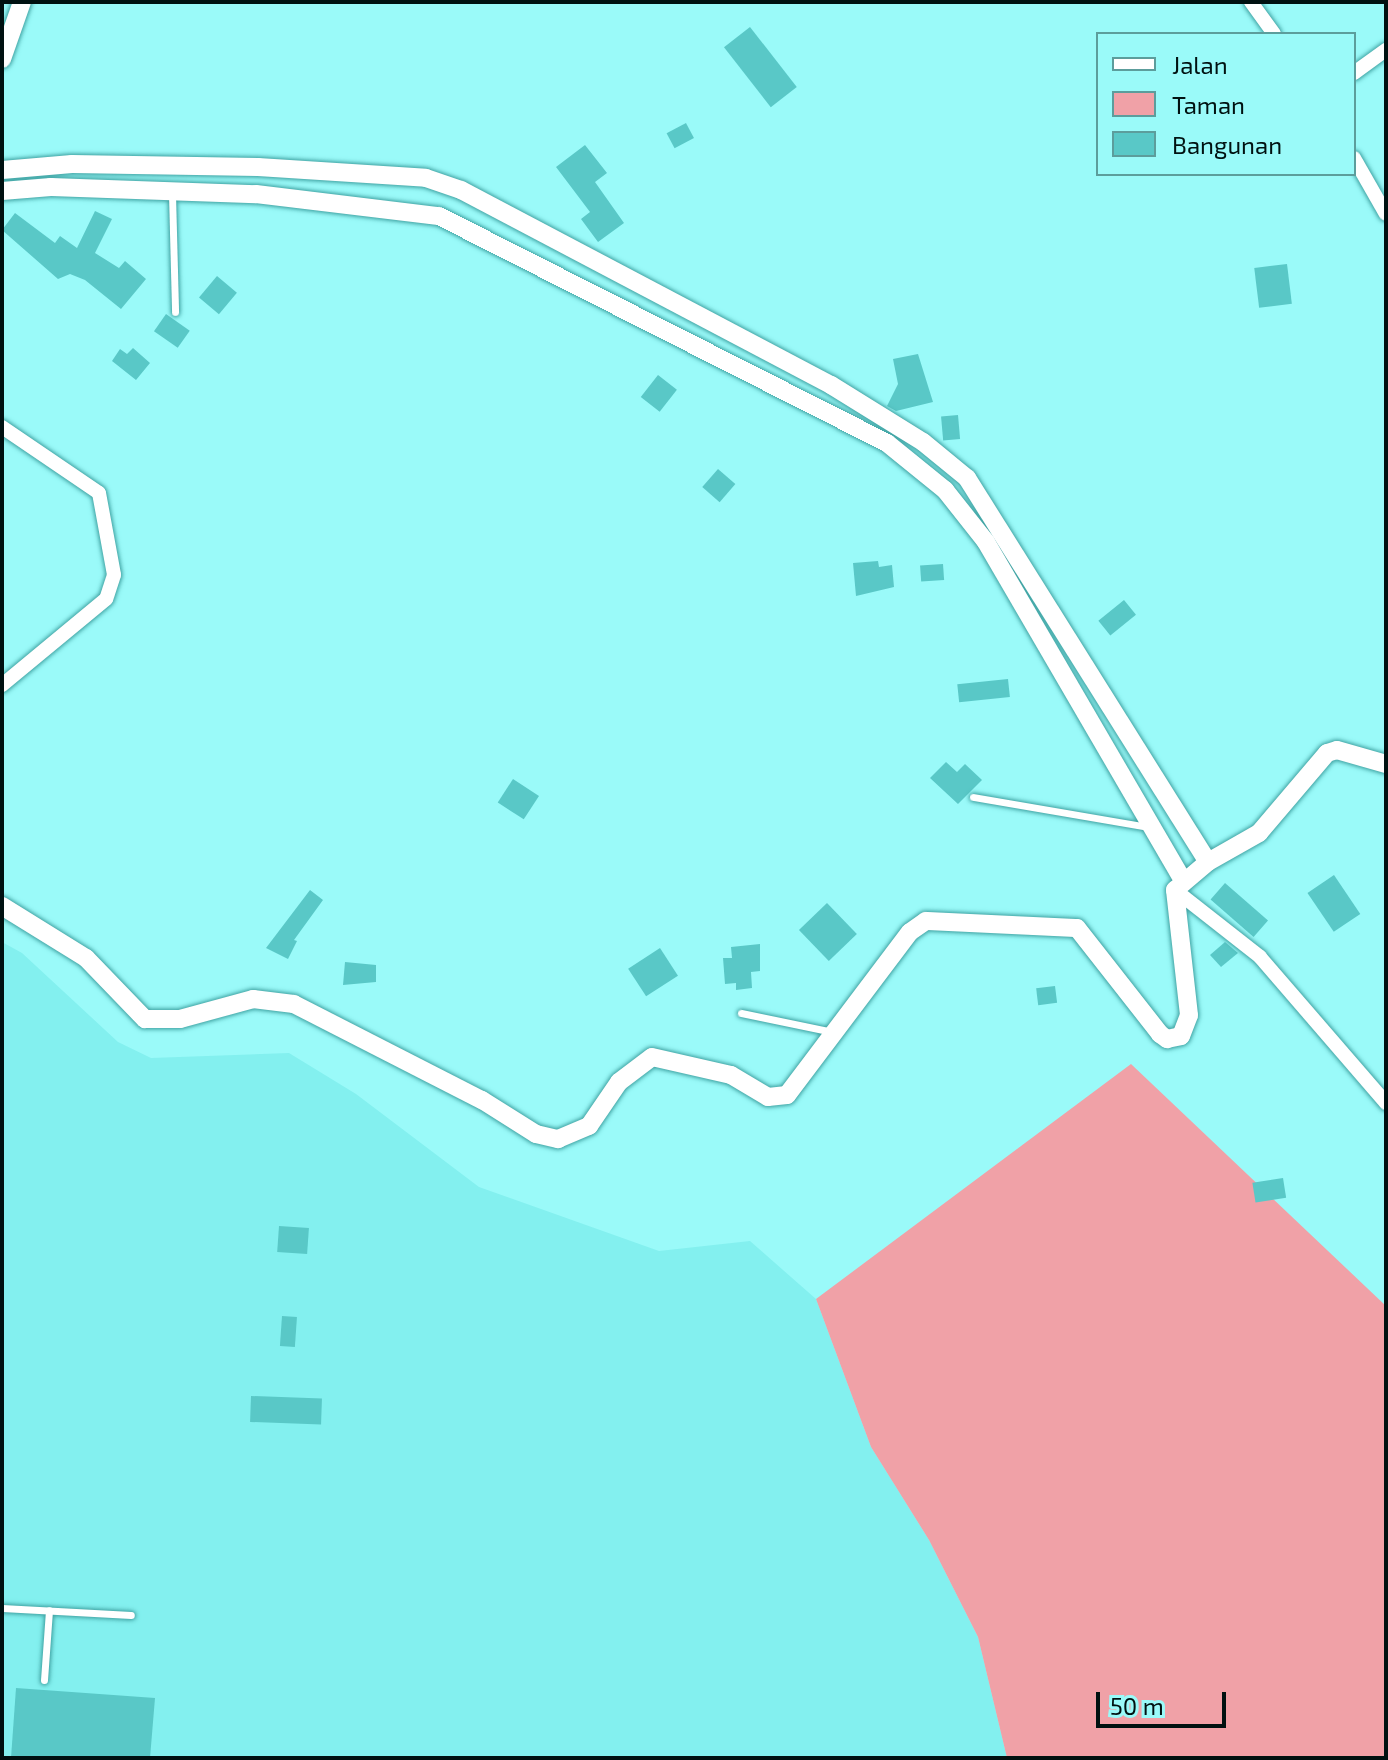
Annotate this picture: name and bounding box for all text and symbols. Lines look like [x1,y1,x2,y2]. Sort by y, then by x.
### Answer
legend [1096,32,1356,176]
text: Jalan [1172,50,1228,79]
text: Taman [1172,90,1245,119]
text: Bangunan [1172,130,1282,159]
scale bar [1100,1676,1230,1726]
text: 50 m [1110,1691,1164,1720]

